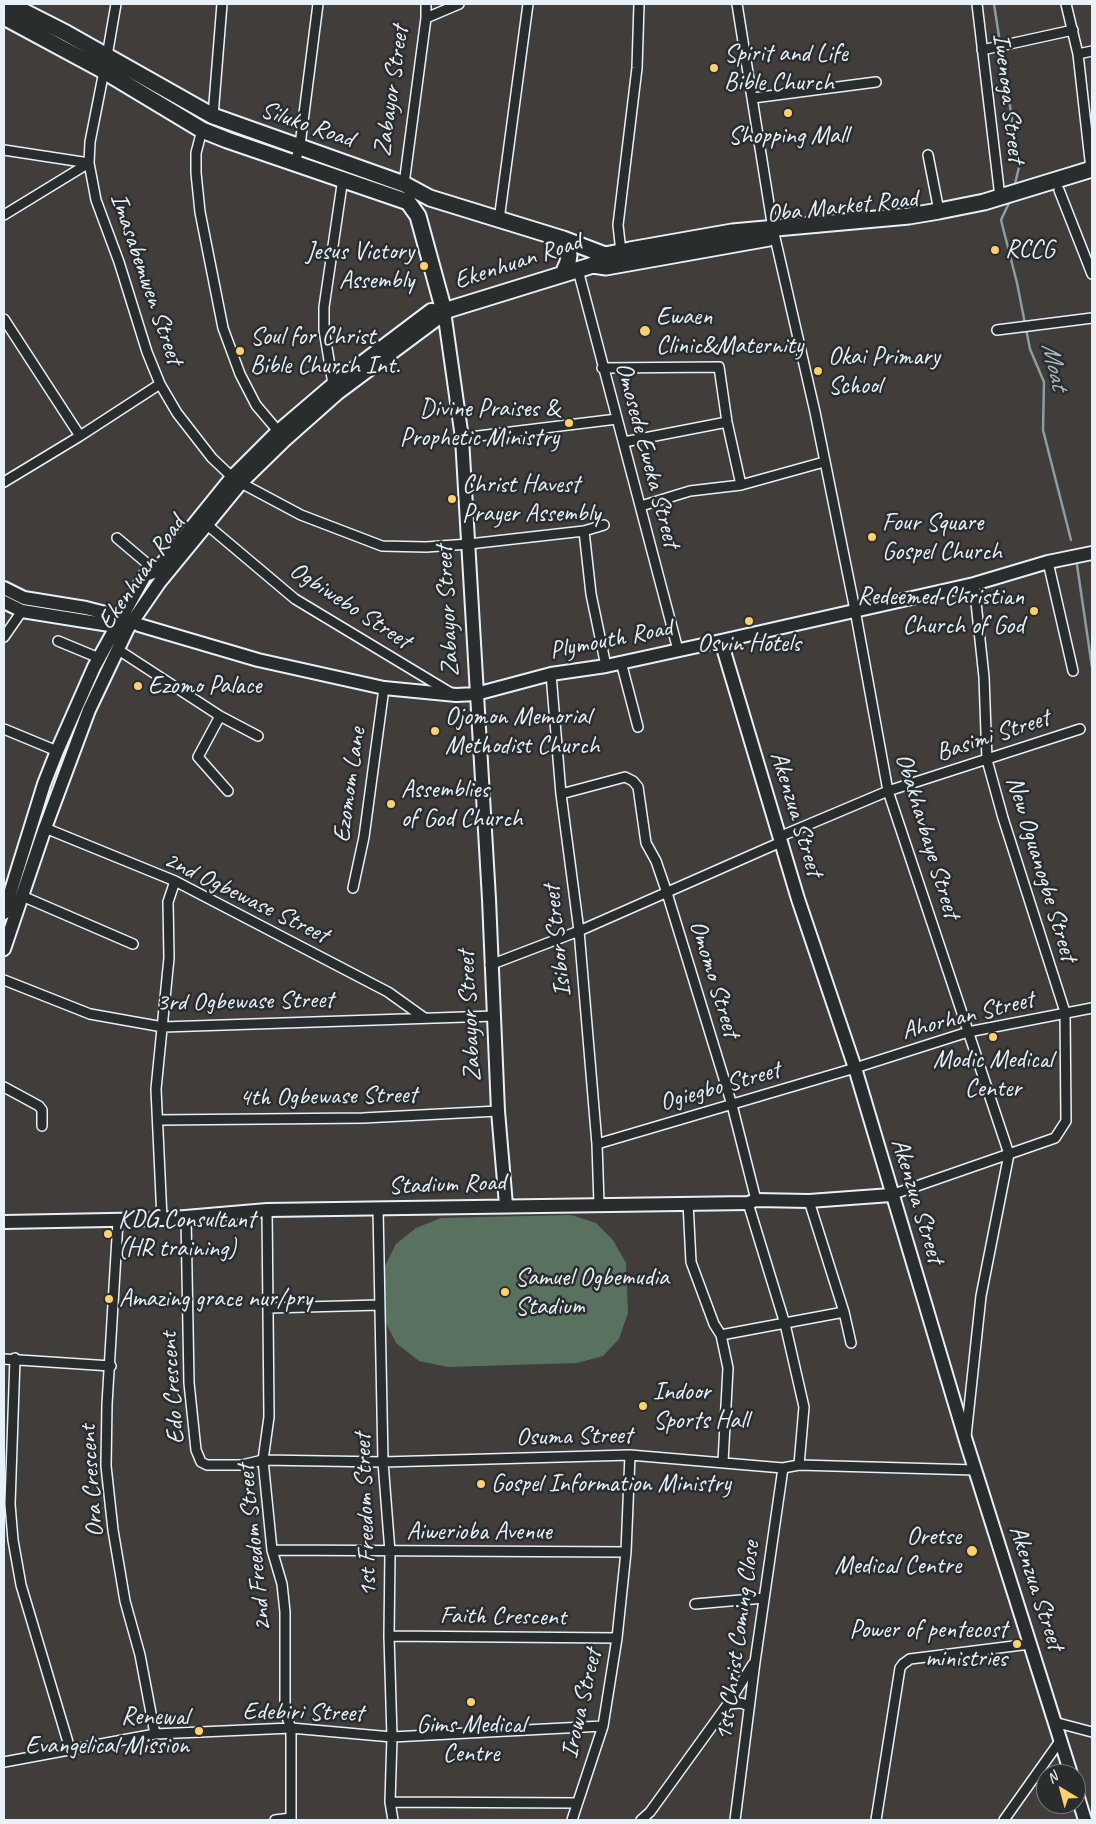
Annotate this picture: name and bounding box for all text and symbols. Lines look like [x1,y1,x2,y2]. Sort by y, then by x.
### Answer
street label: Zabayor Street [368,24,416,158]
street label: Iwenoga Street [985,32,1031,164]
place label: Spirit and Life Bible Church [724,39,848,98]
marker: Spirit and Life Bible Church [708,62,720,74]
street label: Siluko Road [256,95,358,155]
marker: Shopping Mall [782,107,794,119]
place label: Shopping Mall [728,121,848,151]
street label: Oba Market Road [765,184,919,230]
street label: Imasabemwen Street [103,189,189,369]
street label: Ekenhuan Road [451,227,585,297]
place label: RCCG [1005,235,1054,265]
place label: Jesus Victory Assembly [306,237,414,296]
marker: RCCG [989,244,1001,256]
marker: Jesus Victory Assembly [418,260,430,272]
place label: Ewaen Clinic&Maternity [656,302,803,361]
place label: Soul for Christ Bible Church Int. [250,322,400,381]
marker: Ewaen Clinic&Maternity [638,324,652,338]
water label: Moat [1034,340,1074,392]
place label: Okai Primary School [828,342,940,401]
marker: Soul for Christ Bible Church Int. [234,345,246,357]
street label: Omosede Eweka Street [608,359,686,551]
marker: Okai Primary School [812,365,824,377]
place label: Divine Praises & Prophetic Ministry [400,394,559,453]
marker: Divine Praises & Prophetic Ministry [563,417,575,429]
place label: Christ Havest Prayer Assembly [462,470,600,529]
marker: Christ Havest Prayer Assembly [446,493,458,505]
place label: Four Square Gospel Church [882,508,1002,567]
street label: Ekenhuan Road [92,510,192,636]
marker: Four Square Gospel Church [866,531,878,543]
street label: Zabayor Street [430,545,466,677]
street label: Ogbiwebo Street [284,556,416,656]
place label: Redeemed Christian Church of God [857,582,1024,641]
marker: Redeemed Christian Church of God [1028,605,1040,617]
street label: Plymouth Road [547,613,675,667]
marker: Osvin Hotels [743,615,755,627]
place label: Osvin Hotels [697,629,801,659]
place label: Ezomo Palace [148,671,261,701]
marker: Ezomo Palace [132,680,144,692]
place label: Ojomon Memorial Methodist Church [445,702,599,761]
street label: Basimi Street [932,704,1054,768]
marker: Ojomon Memorial Methodist Church [429,725,441,737]
street label: Ezomom Lane [327,726,373,844]
street label: Akenzua Street [763,748,829,880]
street label: Obakhavbaye Street [888,750,966,922]
street label: New Oguanogbe Street [999,773,1083,965]
place label: Assemblies of God Church [401,775,523,834]
marker: Assemblies of God Church [385,798,397,810]
street label: 2nd Ogbewase Street [159,845,333,951]
street label: Isibor Street [537,884,579,998]
street label: Omomo Street [682,917,746,1041]
street label: Zabayor Street [452,950,488,1082]
street label: 3rd Ogbewase Street [156,985,334,1019]
street label: Ahorhan Street [899,985,1037,1047]
marker: Modic Medical Center [987,1031,999,1043]
place label: Modic Medical Center [933,1045,1053,1104]
street label: Ogiegbo Street [656,1056,784,1118]
street label: 4th Ogbewase Street [239,1080,417,1114]
street label: Akenzua Street [884,1135,950,1267]
street label: Stadium Road [388,1168,506,1202]
place label: KDG Consultant (HR training) [118,1205,255,1264]
marker: KDG Consultant (HR training) [102,1228,114,1240]
place label: Samuel Ogbemudia Stadium [515,1263,669,1322]
place label: Amazing grace nur/pry [119,1284,312,1314]
marker: Samuel Ogbemudia Stadium [499,1286,511,1298]
marker: Amazing grace nur/pry [103,1293,115,1305]
street label: Edo Crescent [154,1331,192,1445]
place label: Indoor Sports Hall [653,1377,749,1436]
marker: Indoor Sports Hall [637,1400,649,1412]
street label: Osuma Street [516,1421,632,1453]
street label: Ora Crescent [73,1424,111,1538]
street label: 1st Freedom Street [348,1433,384,1597]
street label: 2nd Freedom Street [231,1463,279,1633]
place label: Gospel Information Ministry [491,1469,731,1499]
marker: Gospel Information Ministry [475,1478,487,1490]
street label: Aiwerioba Avenue [406,1517,552,1547]
place label: Oretse Medical Centre [835,1522,961,1581]
street label: Akenzua Street [1002,1522,1070,1654]
street label: 1st Christ Coming Close [709,1539,767,1743]
marker: Oretse Medical Centre [965,1544,979,1558]
street label: Faith Crescent [440,1601,566,1633]
place label: Power of pentecost ministries [850,1615,1007,1674]
marker: Power of pentecost ministries [1011,1638,1023,1650]
street label: Irowa Street [555,1647,609,1761]
marker: Gims Medical Centre [465,1696,477,1708]
street label: Edebiri Street [242,1697,364,1729]
place label: Renewal Evangelical Mission [25,1702,189,1761]
place label: Gims Medical Centre [416,1710,526,1769]
marker: Renewal Evangelical Mission [193,1725,205,1737]
north arrow [1036,1764,1086,1814]
text: N [1044,1768,1061,1787]

